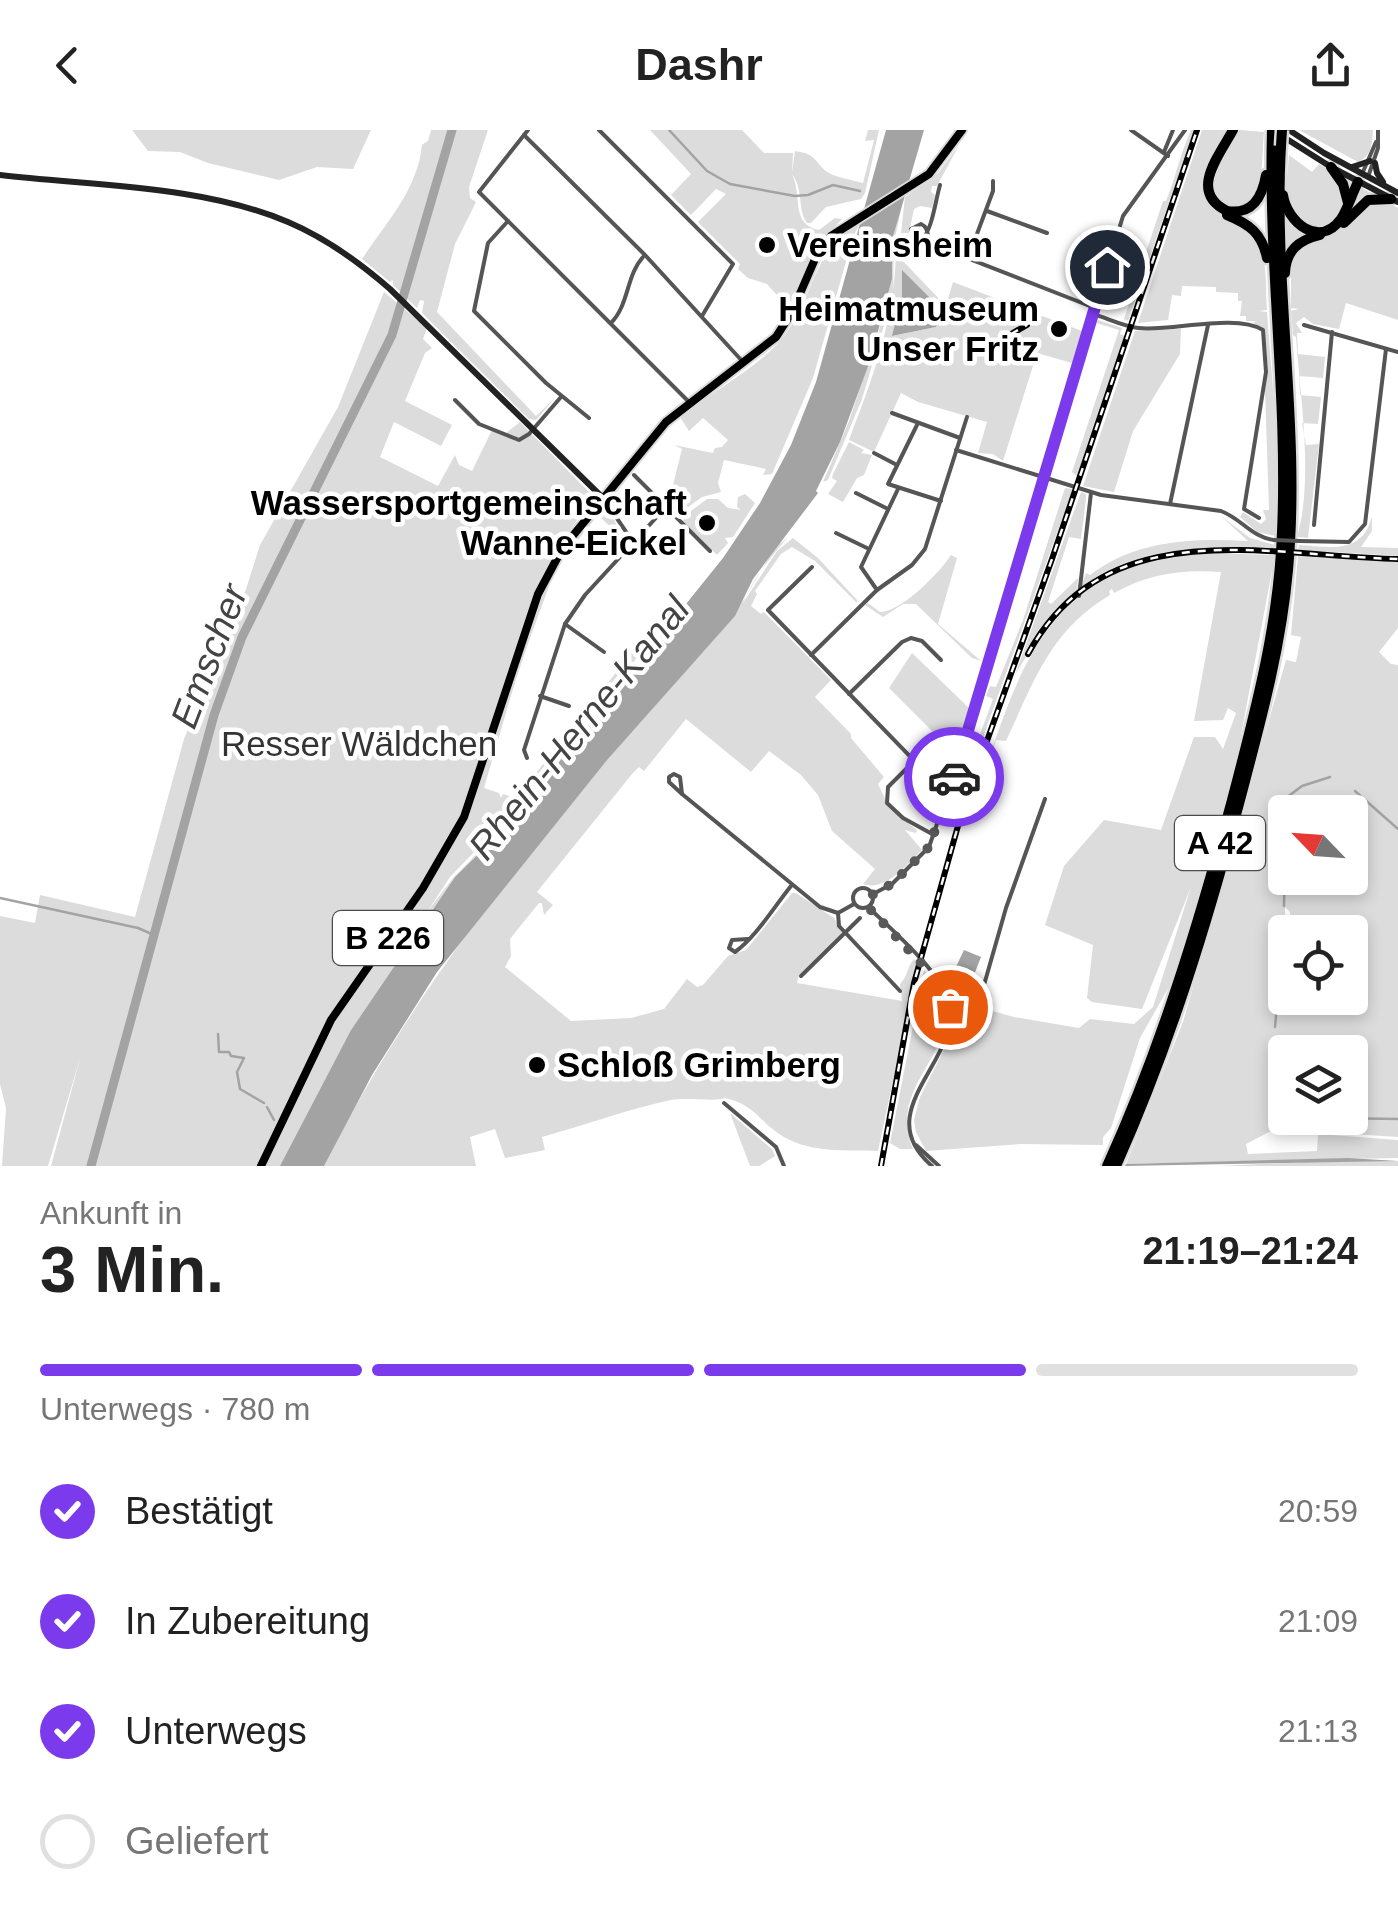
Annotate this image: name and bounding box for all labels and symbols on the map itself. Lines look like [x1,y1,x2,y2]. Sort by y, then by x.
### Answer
place label: Vereinsheim [787,225,993,264]
pin [1065,225,1150,310]
marker: Vereinsheim [756,234,778,256]
place label: Heimatmuseum Unser Fritz [778,289,1039,368]
marker: Heimatmuseum Unser Fritz [1048,318,1070,340]
place label: Wassersportgemeinschaft Wanne-Eickel [251,483,687,562]
marker: Wassersportgemeinschaft Wanne-Eickel [696,512,718,534]
water label: Emscher [163,577,256,734]
water label: Rhein-Herne-Kanal [460,587,699,868]
park label: Resser Wäldchen [221,724,497,763]
courier [904,727,1004,827]
north arrow [1268,795,1368,895]
road number: A 42 [1175,816,1265,870]
road number: B 226 [333,911,443,965]
pin [908,965,993,1050]
place label: Schloß Grimberg [557,1045,841,1084]
marker: Schloß Grimberg [526,1054,548,1076]

